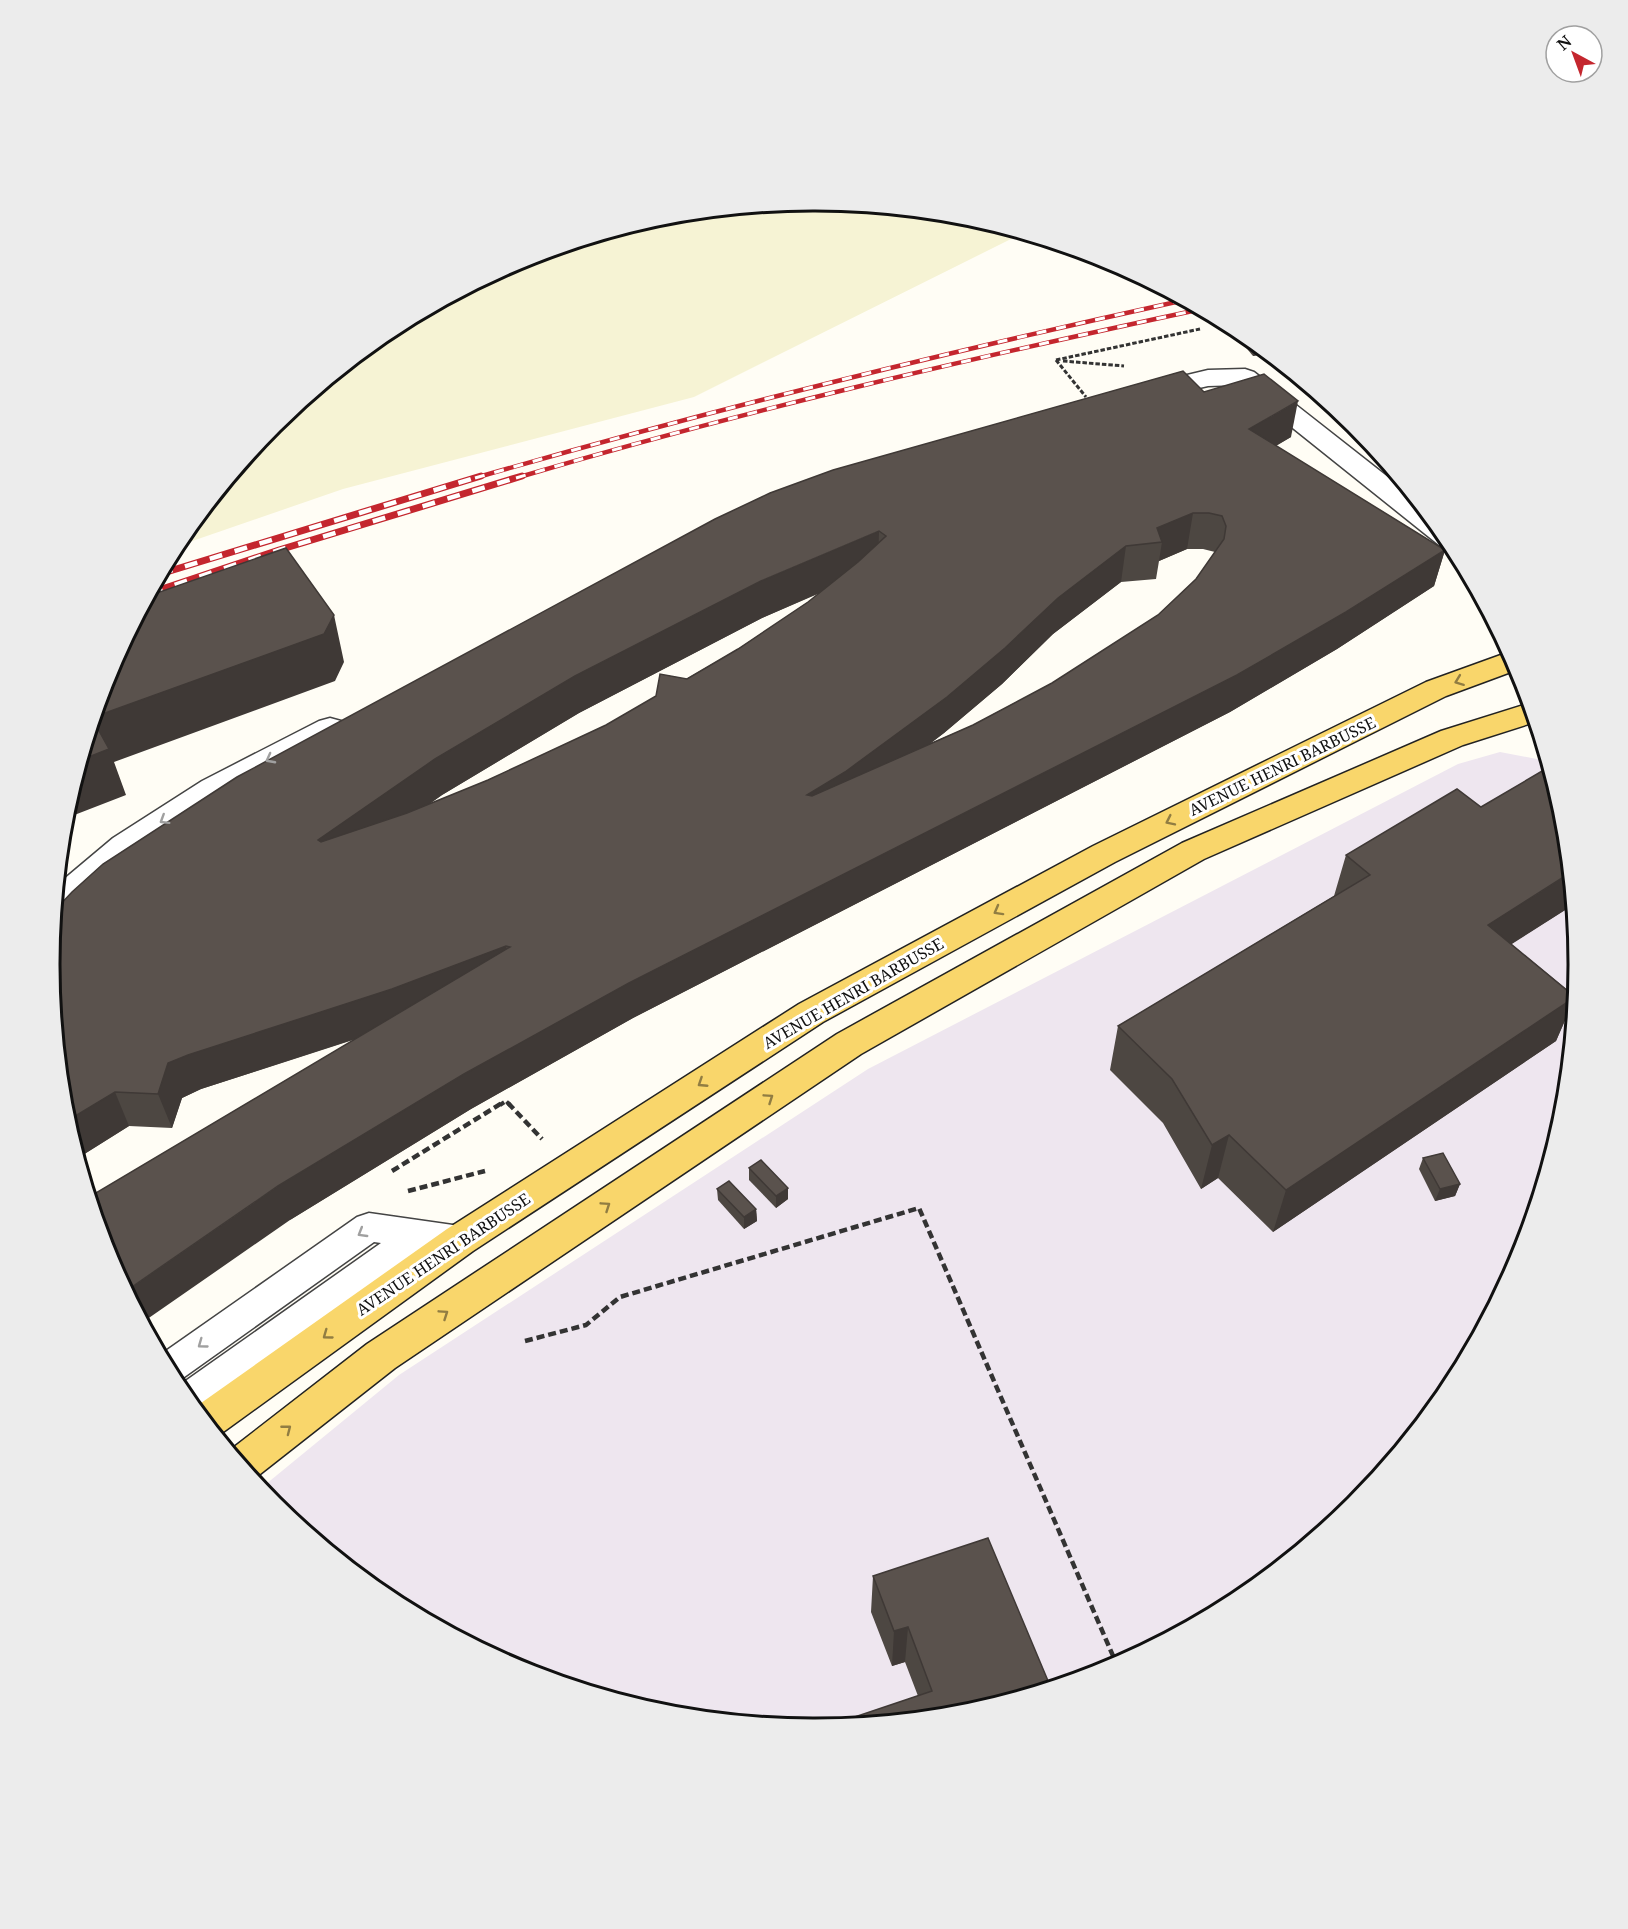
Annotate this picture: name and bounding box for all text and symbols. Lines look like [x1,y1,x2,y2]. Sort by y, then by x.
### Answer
north arrow [1544,24,1604,84]
text: N [1552,30,1576,55]
one-way arrow [1454,673,1465,686]
street label: AVENUE HENRI BARBUSSE [1185,711,1379,821]
one-way arrow [266,752,276,763]
one-way arrow [160,813,170,825]
one-way arrow [1166,813,1177,825]
one-way arrow [994,904,1004,915]
street label: AVENUE HENRI BARBUSSE [759,932,947,1054]
one-way arrow [698,1076,709,1087]
one-way arrow [762,1094,773,1105]
street label: AVENUE HENRI BARBUSSE [352,1187,534,1320]
one-way arrow [600,1202,611,1213]
one-way arrow [358,1225,368,1237]
one-way arrow [437,1310,448,1321]
one-way arrow [323,1328,334,1339]
one-way arrow [198,1337,209,1348]
one-way arrow [280,1426,291,1437]

